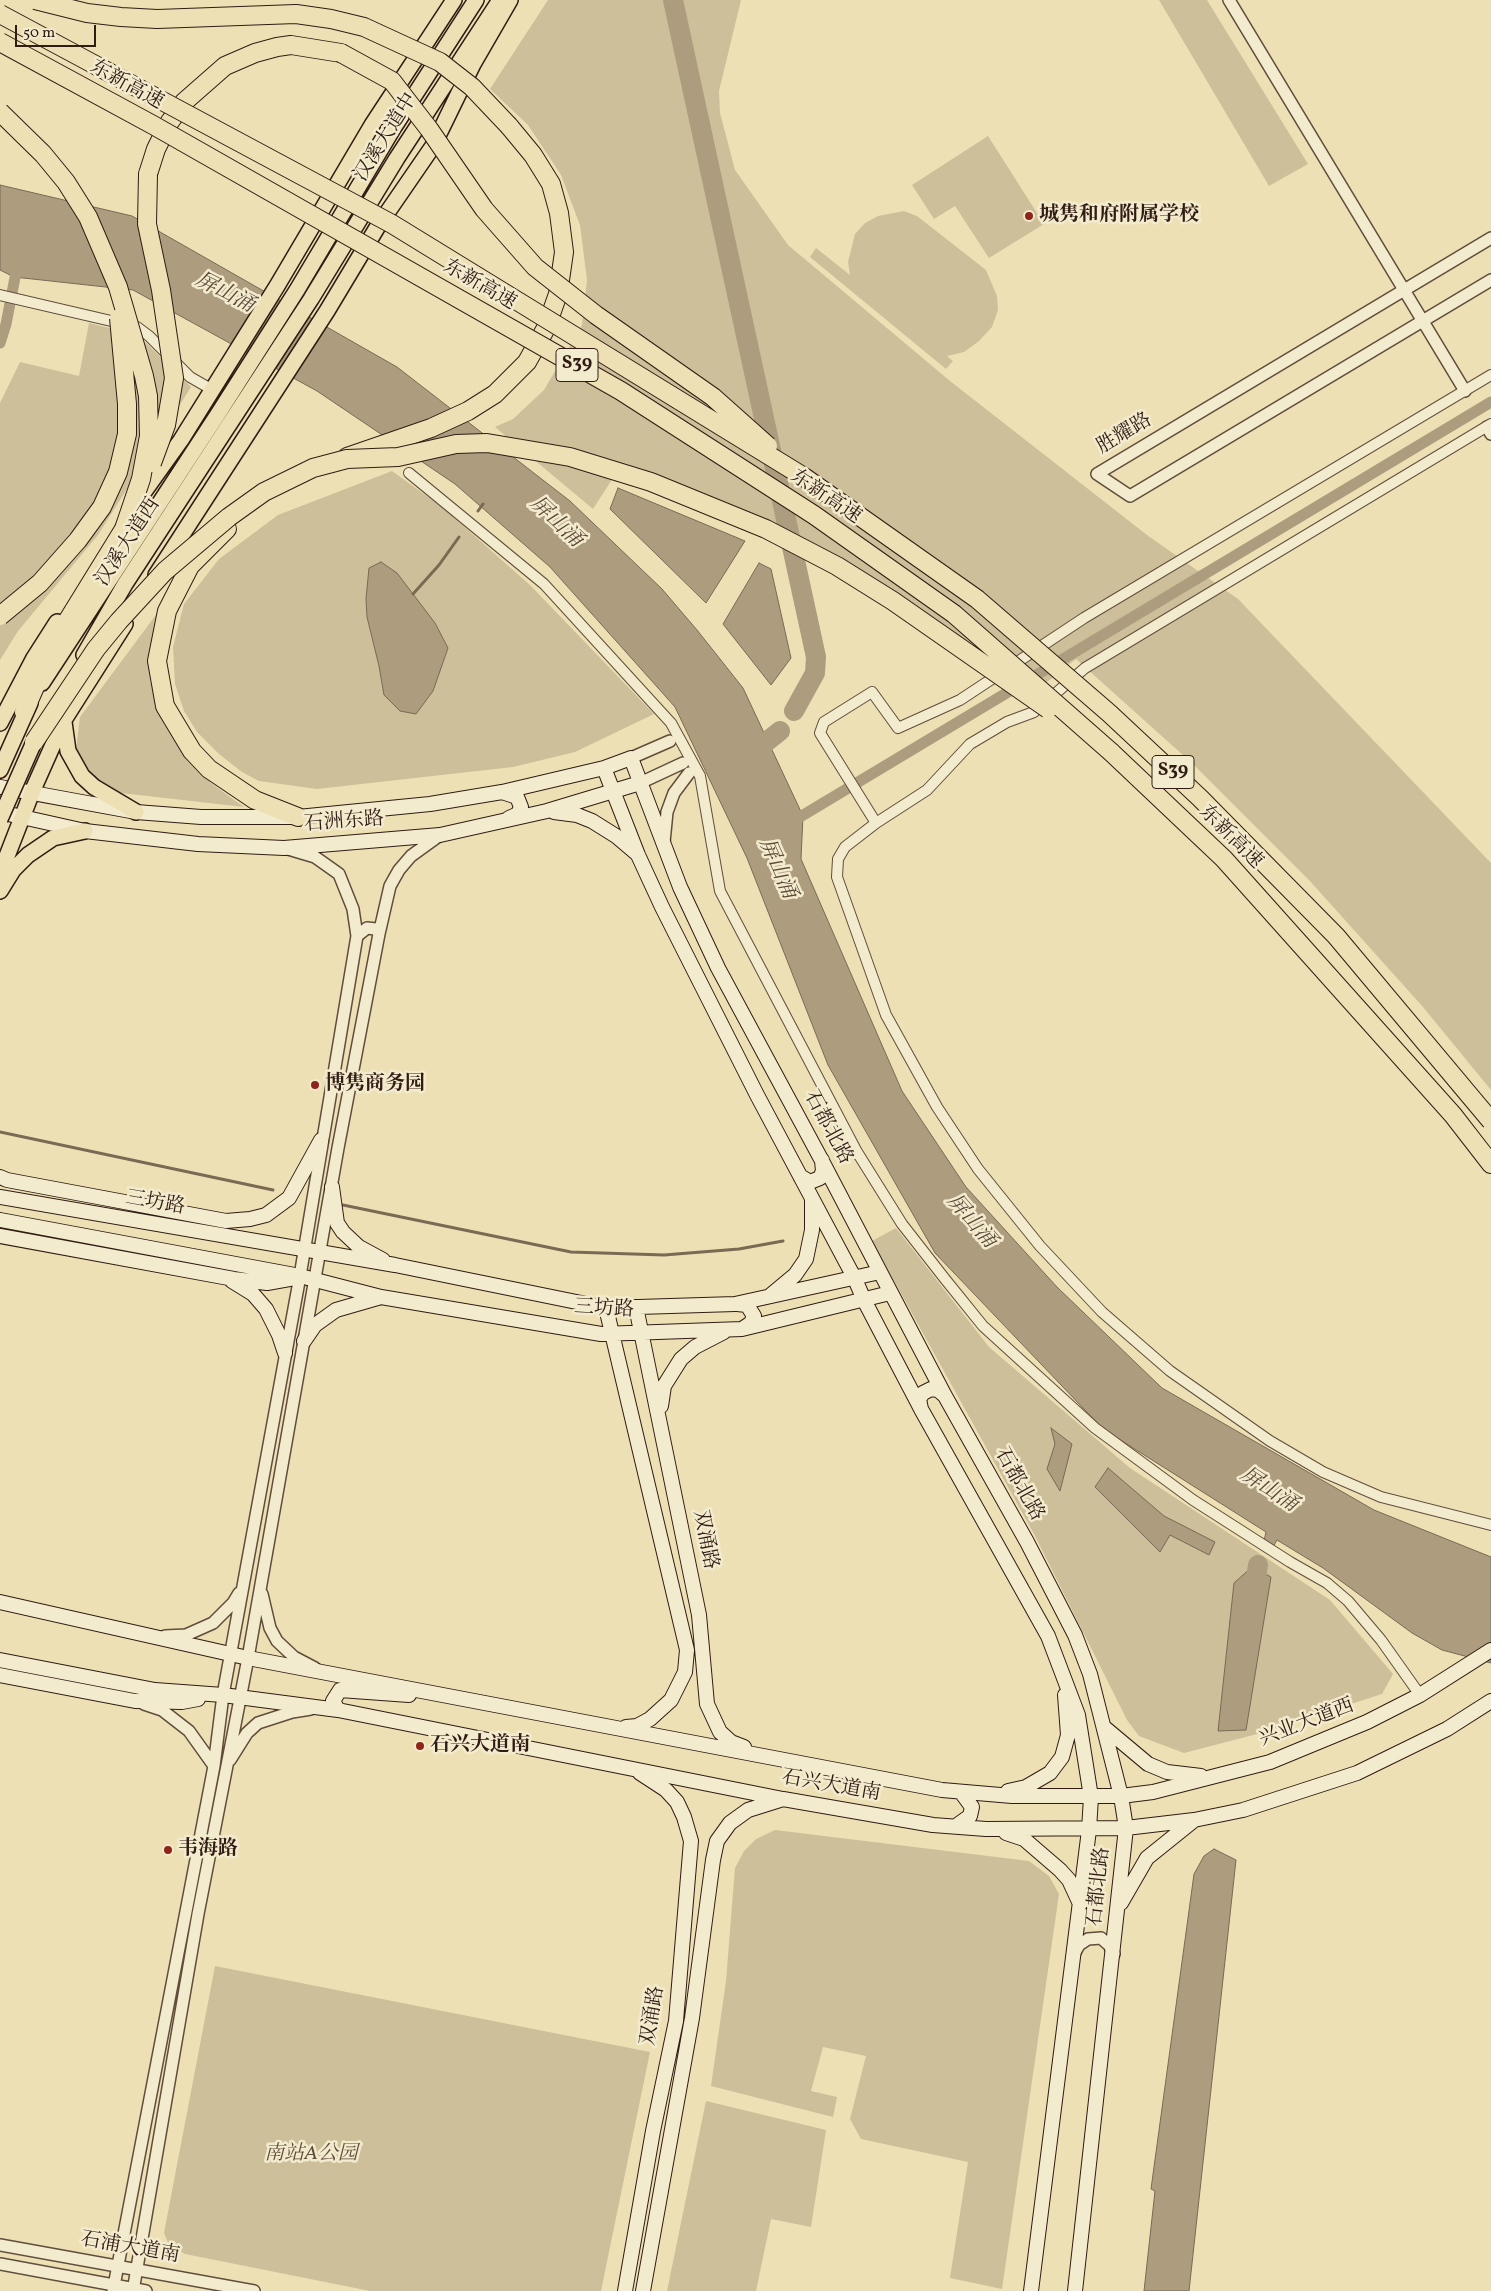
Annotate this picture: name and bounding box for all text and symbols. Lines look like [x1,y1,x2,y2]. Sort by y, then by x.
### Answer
scale bar [18,15,99,47]
text: 50 m [23,23,55,44]
street label: 东新高速 [85,56,167,116]
street label: 汉溪大道中 [350,89,424,187]
place label: 城隽和府附属学校 [1039,204,1199,228]
marker: 城隽和府附属学校 [1023,210,1035,222]
street label: 东新高速 [438,256,520,316]
water label: 屏山涌 [190,268,258,320]
road number: S39 [556,348,598,382]
street label: 胜耀路 [1093,409,1157,461]
street label: 东新高速 [785,466,865,530]
water label: 屏山涌 [523,492,587,554]
street label: 汉溪大道西 [92,495,166,591]
road number: S39 [1152,756,1194,789]
street label: 东新高速 [1193,801,1267,875]
street label: 石洲东路 [303,808,385,838]
water label: 屏山涌 [752,835,800,903]
place label: 博隽商务园 [325,1073,425,1097]
marker: 博隽商务园 [309,1079,321,1091]
street label: 石都北路 [798,1087,856,1169]
street label: 三坊路 [123,1187,187,1221]
water label: 屏山涌 [940,1190,1000,1254]
street label: 三坊路 [573,1296,635,1324]
street label: 石都北路 [988,1444,1048,1526]
water label: 屏山涌 [1235,1463,1301,1519]
street label: 双涌路 [686,1508,722,1572]
street label: 兴业大道西 [1256,1695,1358,1753]
place label: 石兴大道南 [430,1734,530,1758]
marker: 石兴大道南 [414,1740,426,1752]
street label: 石兴大道南 [780,1766,882,1808]
place label: 韦海路 [178,1838,238,1862]
marker: 韦海路 [162,1844,174,1856]
street label: 石都北路 [1084,1846,1116,1928]
street label: 双涌路 [637,1984,671,2048]
park label: 南站A公园 [264,2143,358,2167]
street label: 石浦大道南 [79,2228,181,2270]

